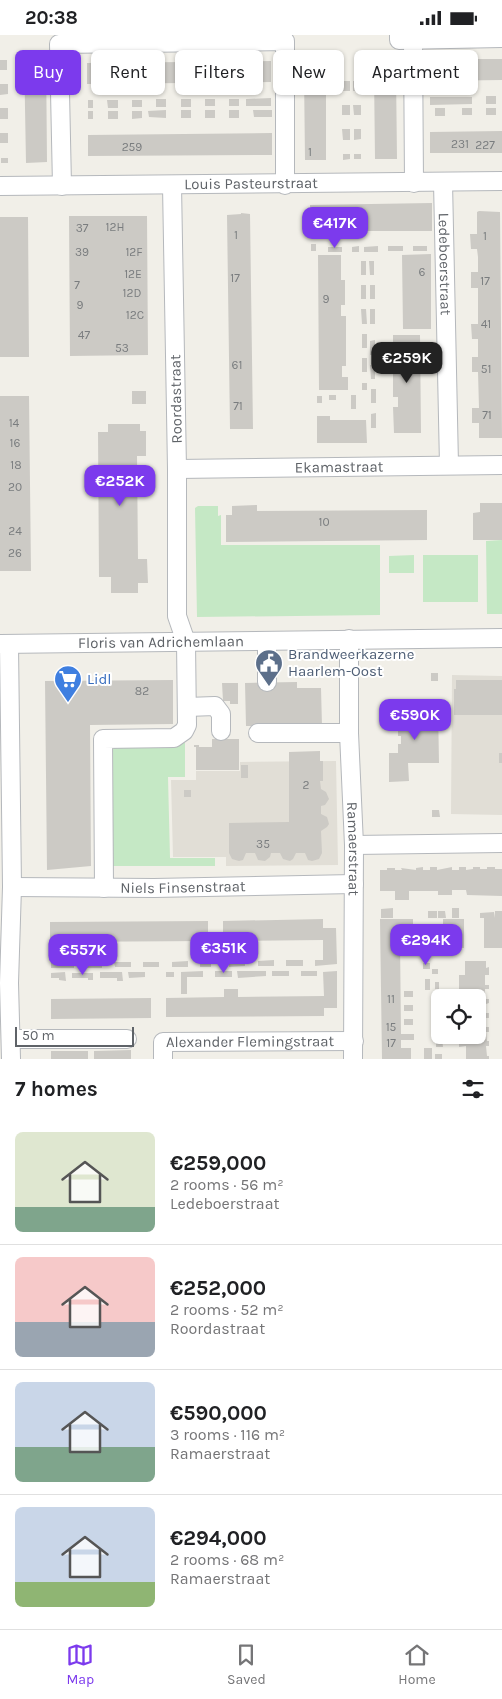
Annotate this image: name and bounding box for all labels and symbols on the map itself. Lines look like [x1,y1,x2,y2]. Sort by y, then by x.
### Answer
house number: 231 [451,137,469,151]
house number: 227 [475,138,495,152]
house number: 259 [122,140,142,154]
house number: 1 [308,145,312,159]
street label: Louis Pasteurstraat [184,174,318,193]
pin: €417K [300,207,370,249]
street label: Ledeboerstraat [435,212,455,316]
house number: 12H [106,220,124,234]
house number: 37 [76,221,89,235]
house number: 1 [234,228,238,242]
house number: 1 [483,229,487,243]
house number: 39 [75,245,89,259]
house number: 12F [125,245,143,259]
house number: 6 [419,265,426,279]
house number: 12E [124,267,142,281]
house number: 17 [230,271,240,285]
house number: 17 [480,274,490,288]
house number: 7 [74,278,80,292]
house number: 12D [123,286,141,300]
house number: 9 [323,292,330,306]
house number: 9 [77,298,84,312]
house number: 12C [126,308,144,322]
house number: 41 [481,317,491,331]
house number: 47 [78,328,91,342]
house number: 53 [115,341,129,355]
pin: €259K [372,341,442,384]
street label: Roordastraat [166,354,186,444]
house number: 61 [232,358,242,372]
house number: 51 [481,362,491,376]
house number: 71 [233,399,243,413]
house number: 71 [482,408,492,422]
house number: 14 [9,416,20,430]
house number: 16 [10,436,21,450]
street label: Ekamastraat [295,457,384,477]
house number: 18 [10,458,22,472]
pin: €252K [85,465,155,507]
house number: 20 [8,480,22,494]
house number: 10 [318,515,330,529]
house number: 24 [8,524,22,538]
house number: 26 [8,546,22,560]
street label: Floris van Adrichemlaan [78,632,244,652]
place label: Brandweerkazerne Haarlem-Oost [288,645,414,680]
public building icon: Brandweerkazerne Haarlem-Oost [254,648,284,687]
supermarket icon: Lidl [53,664,83,703]
place label: Lidl [87,670,112,688]
house number: 82 [135,684,149,698]
pin: €590K [380,699,450,741]
house number: 2 [303,778,310,792]
street label: Ramaerstraat [343,802,363,896]
house number: 35 [256,837,270,851]
street label: Niels Finsenstraat [120,877,246,897]
pin: €294K [391,923,461,966]
pin: €351K [189,931,259,974]
pin: €557K [48,933,118,976]
house number: 11 [387,992,395,1006]
house number: 15 [386,1020,397,1034]
scale bar [15,1024,134,1047]
street label: Alexander Flemingstraat [166,1032,334,1051]
house number: 17 [386,1036,396,1050]

